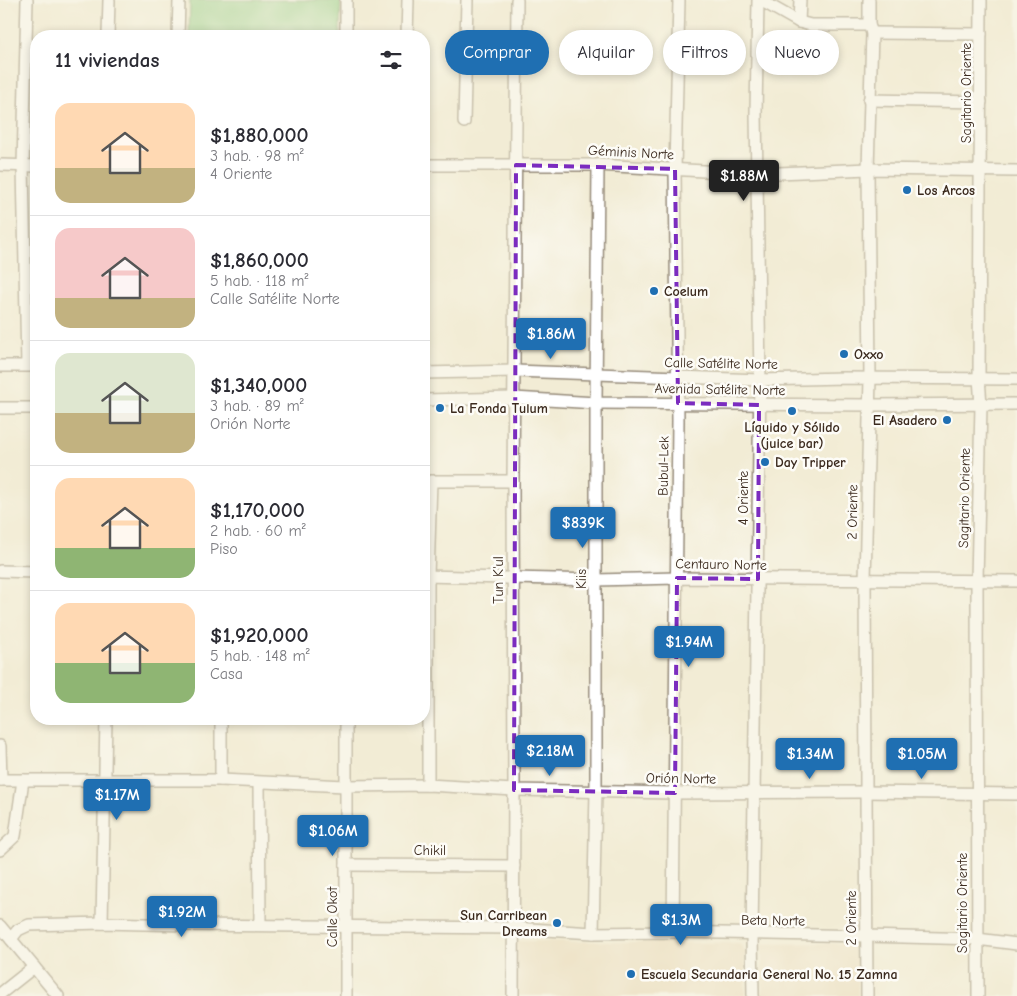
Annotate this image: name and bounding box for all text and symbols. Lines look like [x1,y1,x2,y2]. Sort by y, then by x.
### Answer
chip: Comprar [445,30,549,75]
chip: Alquilar [559,30,653,75]
chip: Filtros [663,30,746,75]
chip: Nuevo [756,30,839,75]
street label: Sagitario Oriente [958,43,975,143]
icon: filters [377,46,405,74]
text: 11 viviendas [55,48,159,72]
icon: home [95,123,155,183]
text: $1,880,000 [210,123,308,147]
street label: Géminis Norte [588,142,674,163]
text: 3 hab. · 98 m² [210,147,304,165]
pin: $1.88M [703,160,785,202]
text: 4 Oriente [210,165,272,183]
text: $1.88M [720,167,768,185]
place label: Los Arcos [917,182,975,199]
marker: Los Arcos [901,184,913,196]
icon: home [95,248,155,308]
text: $1,860,000 [210,248,309,272]
text: 5 hab. · 118 m² [210,272,308,290]
place label: Coelum [664,283,708,300]
marker: Coelum [648,285,660,297]
text: Calle Satélite Norte [210,290,340,308]
pin: $1.86M [510,318,592,360]
text: $1.86M [527,325,575,343]
place label: Oxxo [854,346,884,363]
marker: Oxxo [838,348,850,360]
street label: Calle Satélite Norte [664,354,778,373]
icon: home [95,373,155,433]
text: $1,340,000 [210,373,307,397]
street label: Avenida Satélite Norte [654,380,786,399]
text: 3 hab. · 89 m² [210,397,304,415]
place label: La Fonda Tulum [450,400,548,417]
marker: La Fonda Tulum [434,402,446,414]
marker: Líquido y Sólido (juice bar) [786,405,798,417]
place label: El Asadero [873,412,937,429]
marker: El Asadero [941,414,953,426]
text: Orión Norte [210,415,290,433]
place label: Líquido y Sólido (juice bar) [744,419,840,452]
street label: Bubul-Lek [654,436,673,496]
street label: Sagitario Oriente [955,448,974,548]
place label: Day Tripper [775,454,846,471]
marker: Day Tripper [759,456,771,468]
street label: 4 Oriente [735,471,752,525]
street label: 2 Oriente [844,484,861,540]
icon: home [95,498,155,558]
text: $1,170,000 [210,498,305,522]
pin: $839K [548,506,618,549]
text: $839K [561,514,605,532]
text: 2 hab. · 60 m² [210,522,306,540]
text: Piso [210,540,238,558]
street label: Centauro Norte [675,555,767,574]
street label: Tun K'ul [490,556,507,604]
street label: Kiis [573,569,590,589]
icon: home [95,623,155,683]
text: $1,920,000 [210,623,308,647]
pin: $1.94M [648,626,730,668]
text: $1.94M [665,633,713,651]
text: 5 hab. · 148 m² [210,647,310,665]
text: Casa [210,665,243,683]
pin: $2.18M [509,734,591,777]
pin: $1.34M [769,738,851,780]
pin: $1.05M [881,738,963,780]
text: $2.18M [526,742,574,760]
text: $1.34M [786,745,834,763]
text: $1.05M [897,745,947,763]
street label: Orión Norte [646,769,716,788]
pin: $1.17M [76,778,158,821]
text: $1.17M [94,786,140,804]
pin: $1.06M [292,814,374,857]
text: $1.06M [308,822,358,840]
street label: Chikil [414,842,446,859]
street label: Sagitario Oriente [954,853,971,953]
street label: Calle Okot [324,886,341,947]
street label: 2 Oriente [843,890,860,946]
pin: $1.92M [141,896,223,938]
text: $1.92M [158,903,206,921]
pin: $1.3M [646,904,716,946]
place label: Sun Carribean Dreams [460,907,547,940]
text: $1.3M [661,911,701,929]
street label: Beta Norte [741,911,805,930]
marker: Sun Carribean Dreams [551,917,563,929]
place label: Escuela Secundaria General No. 15 Zamna [641,966,898,983]
marker: Escuela Secundaria General No. 15 Zamna [625,968,637,980]

